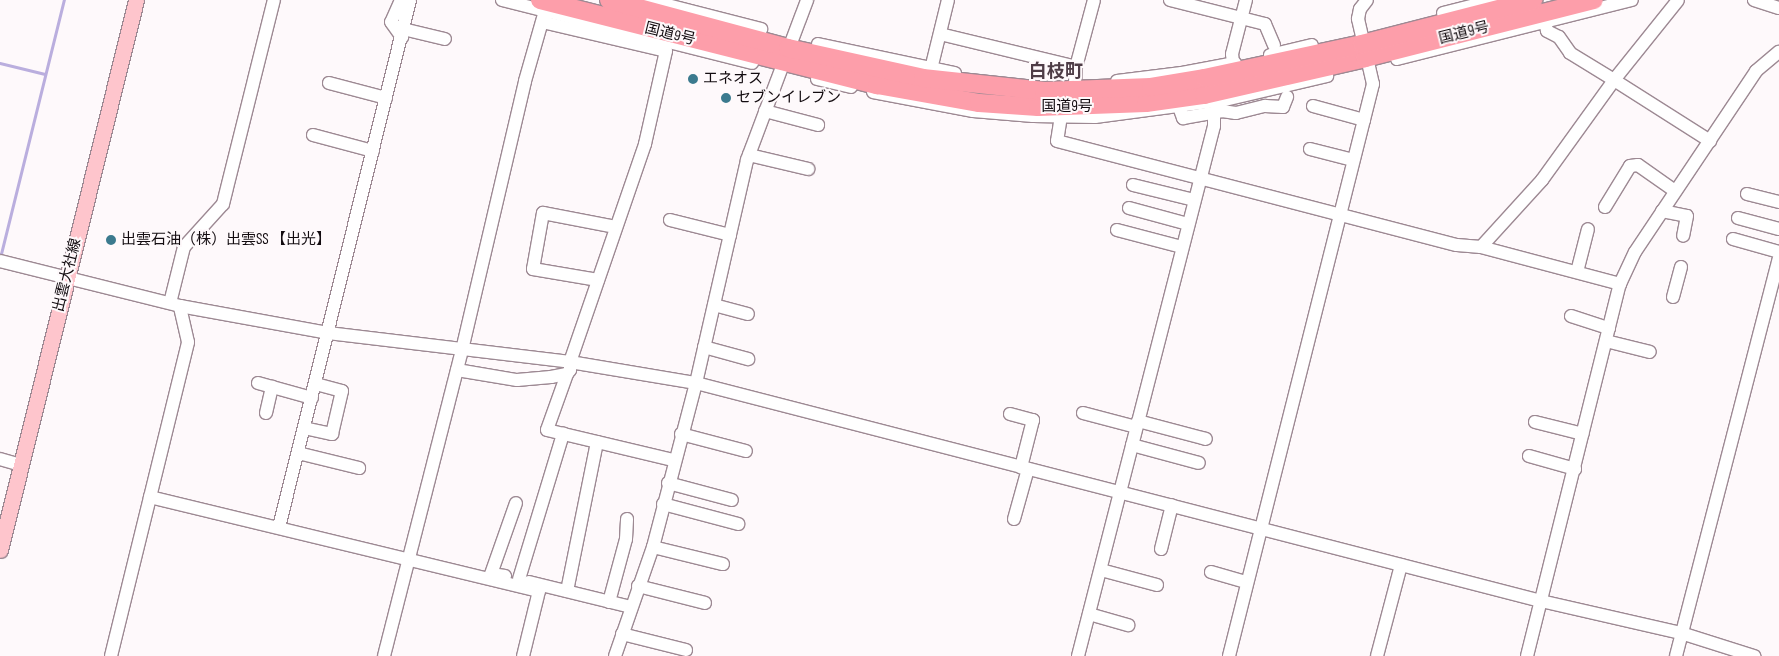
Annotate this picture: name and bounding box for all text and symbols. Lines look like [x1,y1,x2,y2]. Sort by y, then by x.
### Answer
street label: 国道9号 [1437,18,1491,48]
street label: 国道9号 [643,19,697,49]
district label: 白枝町 [1029,61,1083,83]
place label: エネオス [703,70,763,88]
marker: エネオス [687,73,699,85]
place label: セブンイレブン [736,89,841,107]
marker: セブンイレブン [720,92,732,104]
street label: 国道9号 [1041,98,1093,116]
place label: 出雲石油（株）出雲SS 【出光】 [121,231,331,249]
marker: 出雲石油（株）出雲SS 【出光】 [105,234,117,246]
street label: 出雲大社線 [49,236,85,314]

